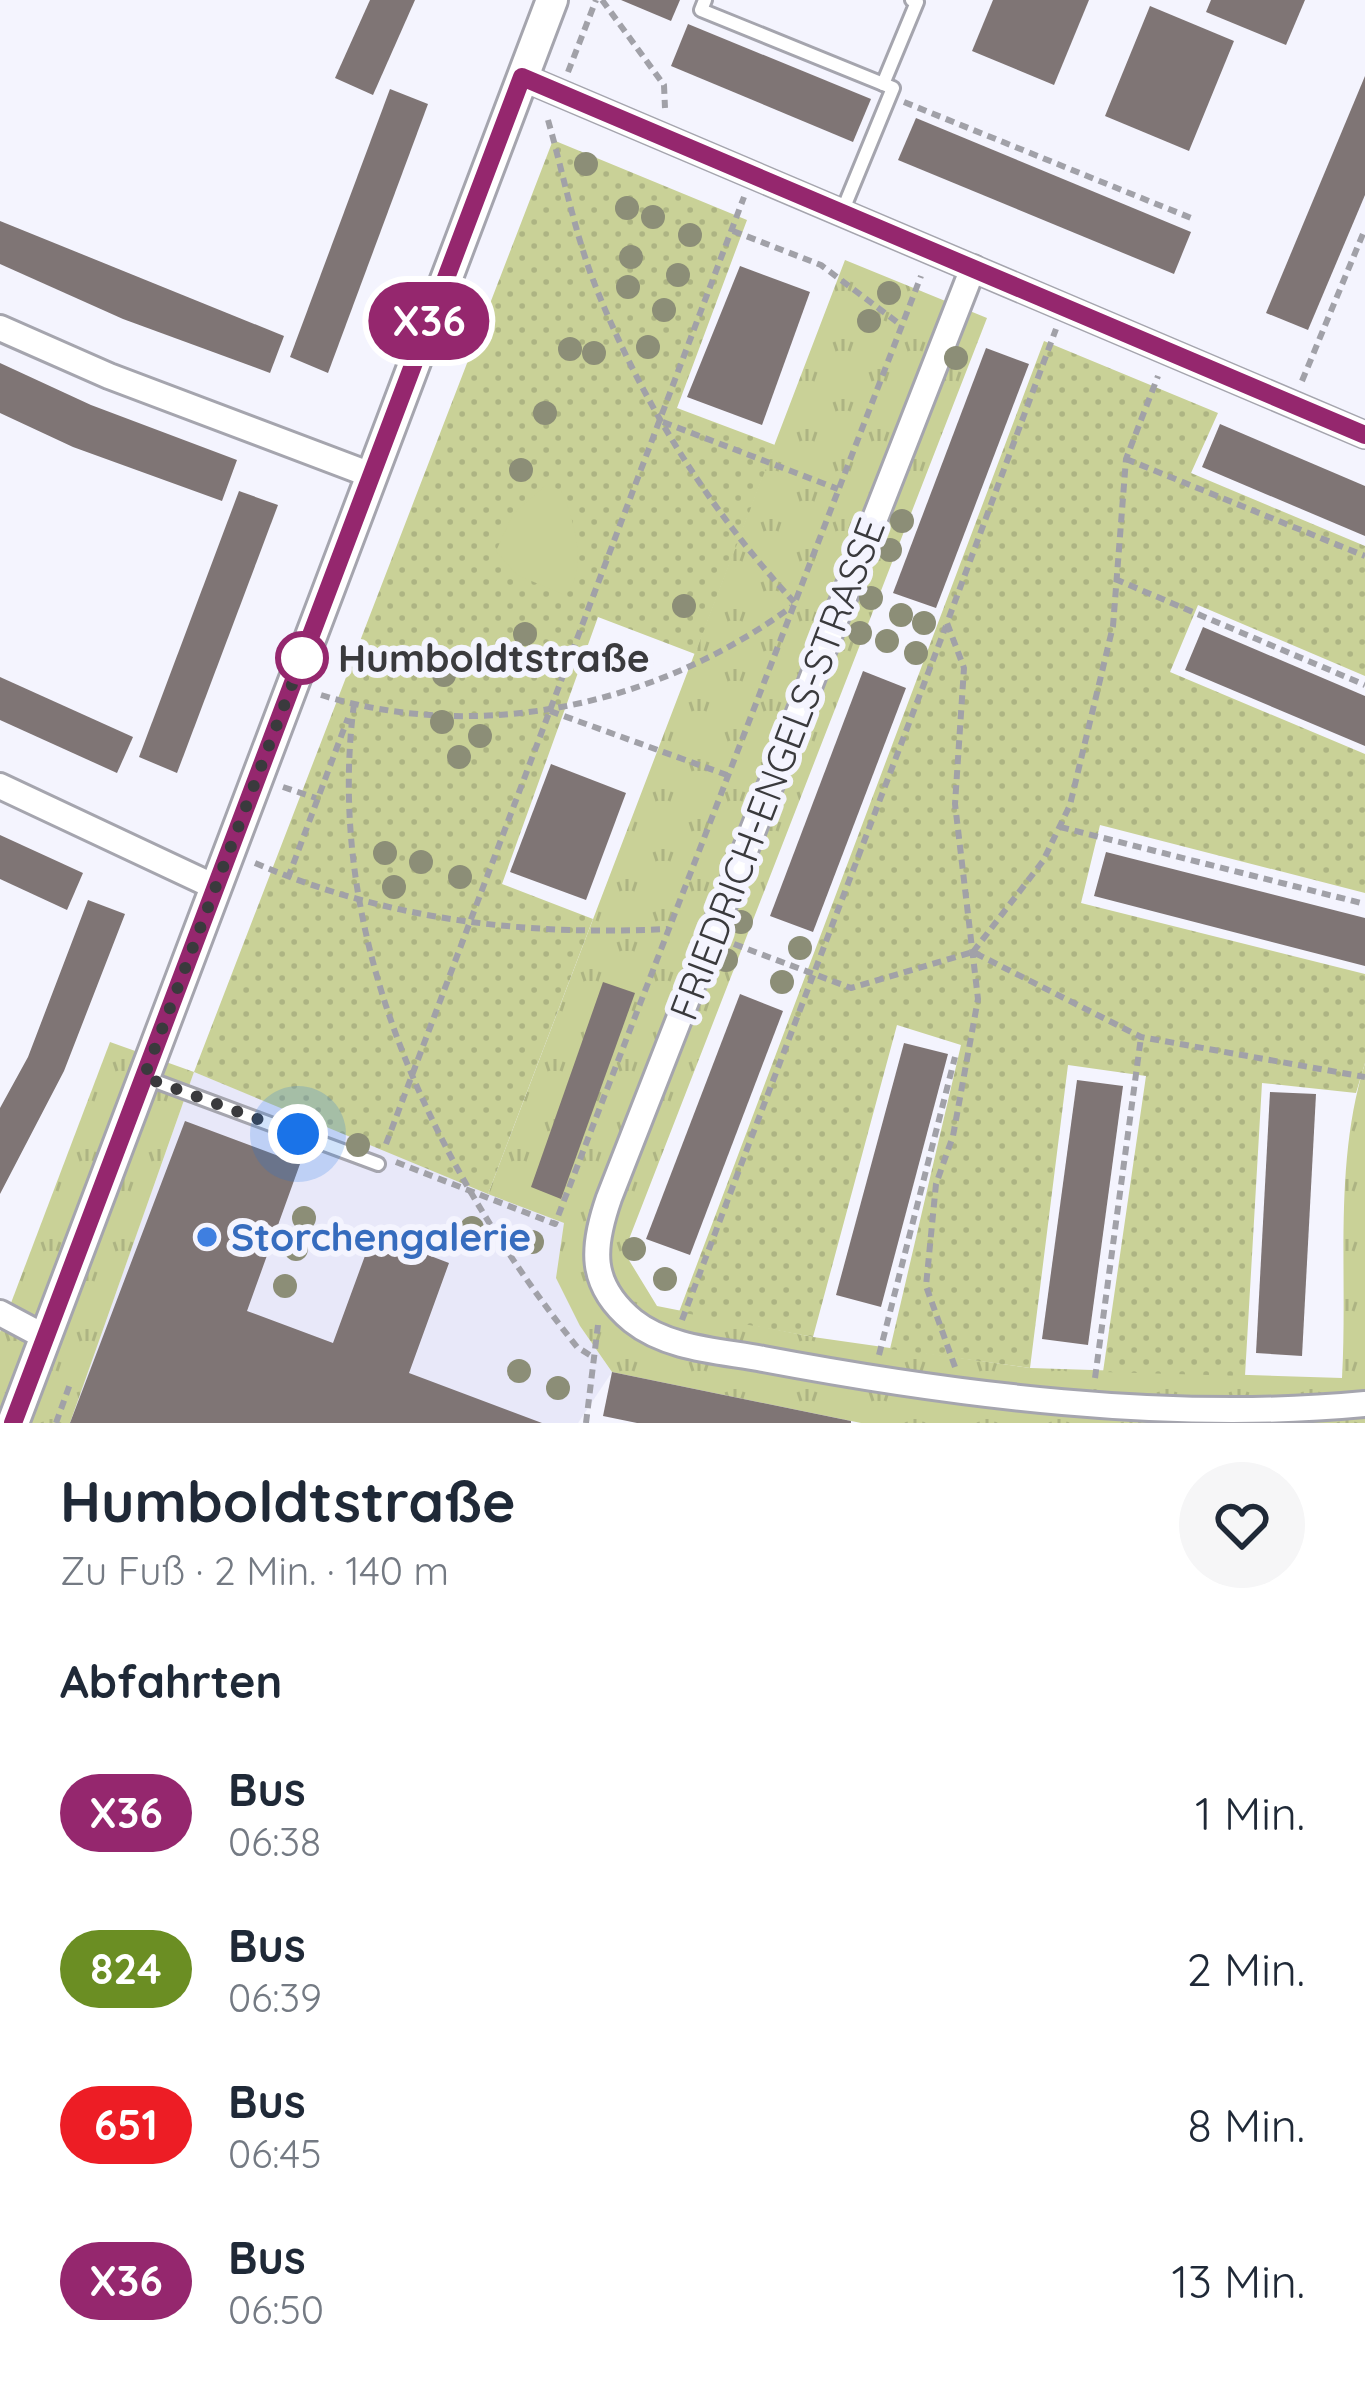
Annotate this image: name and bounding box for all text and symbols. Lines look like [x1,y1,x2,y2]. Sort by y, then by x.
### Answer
line badge: X36 [360,282,498,360]
text: X36 [392,294,466,347]
street label: FRIEDRICH-ENGELS-STRASSE [658,511,895,1027]
marker: Humboldtstraße [277,633,327,683]
place label: Humboldtstraße [338,633,650,682]
your location [268,1104,328,1164]
place label: Storchengalerie [231,1212,531,1261]
marker: Storchengalerie [194,1224,220,1250]
button: heart [1179,1462,1305,1588]
text: Humboldtstraße [60,1465,516,1536]
text: Zu Fuß · 2 Min. · 140 m [60,1546,449,1595]
text: Abfahrten [60,1653,282,1709]
text: Bus [228,1761,306,1817]
text: 1 Min. [1195,1785,1305,1841]
text: X36 [89,1786,163,1839]
text: 06:38 [228,1817,321,1866]
text: Bus [228,1917,306,1973]
text: 2 Min. [1187,1941,1305,1997]
text: 824 [90,1942,162,1995]
text: 06:39 [228,1973,322,2022]
text: Bus [228,2073,306,2129]
text: 8 Min. [1187,2097,1305,2153]
text: 651 [94,2098,158,2151]
text: 06:45 [228,2129,322,2178]
text: Bus [228,2229,306,2285]
text: 13 Min. [1171,2253,1305,2309]
text: X36 [89,2254,163,2307]
text: 06:50 [228,2285,324,2334]

